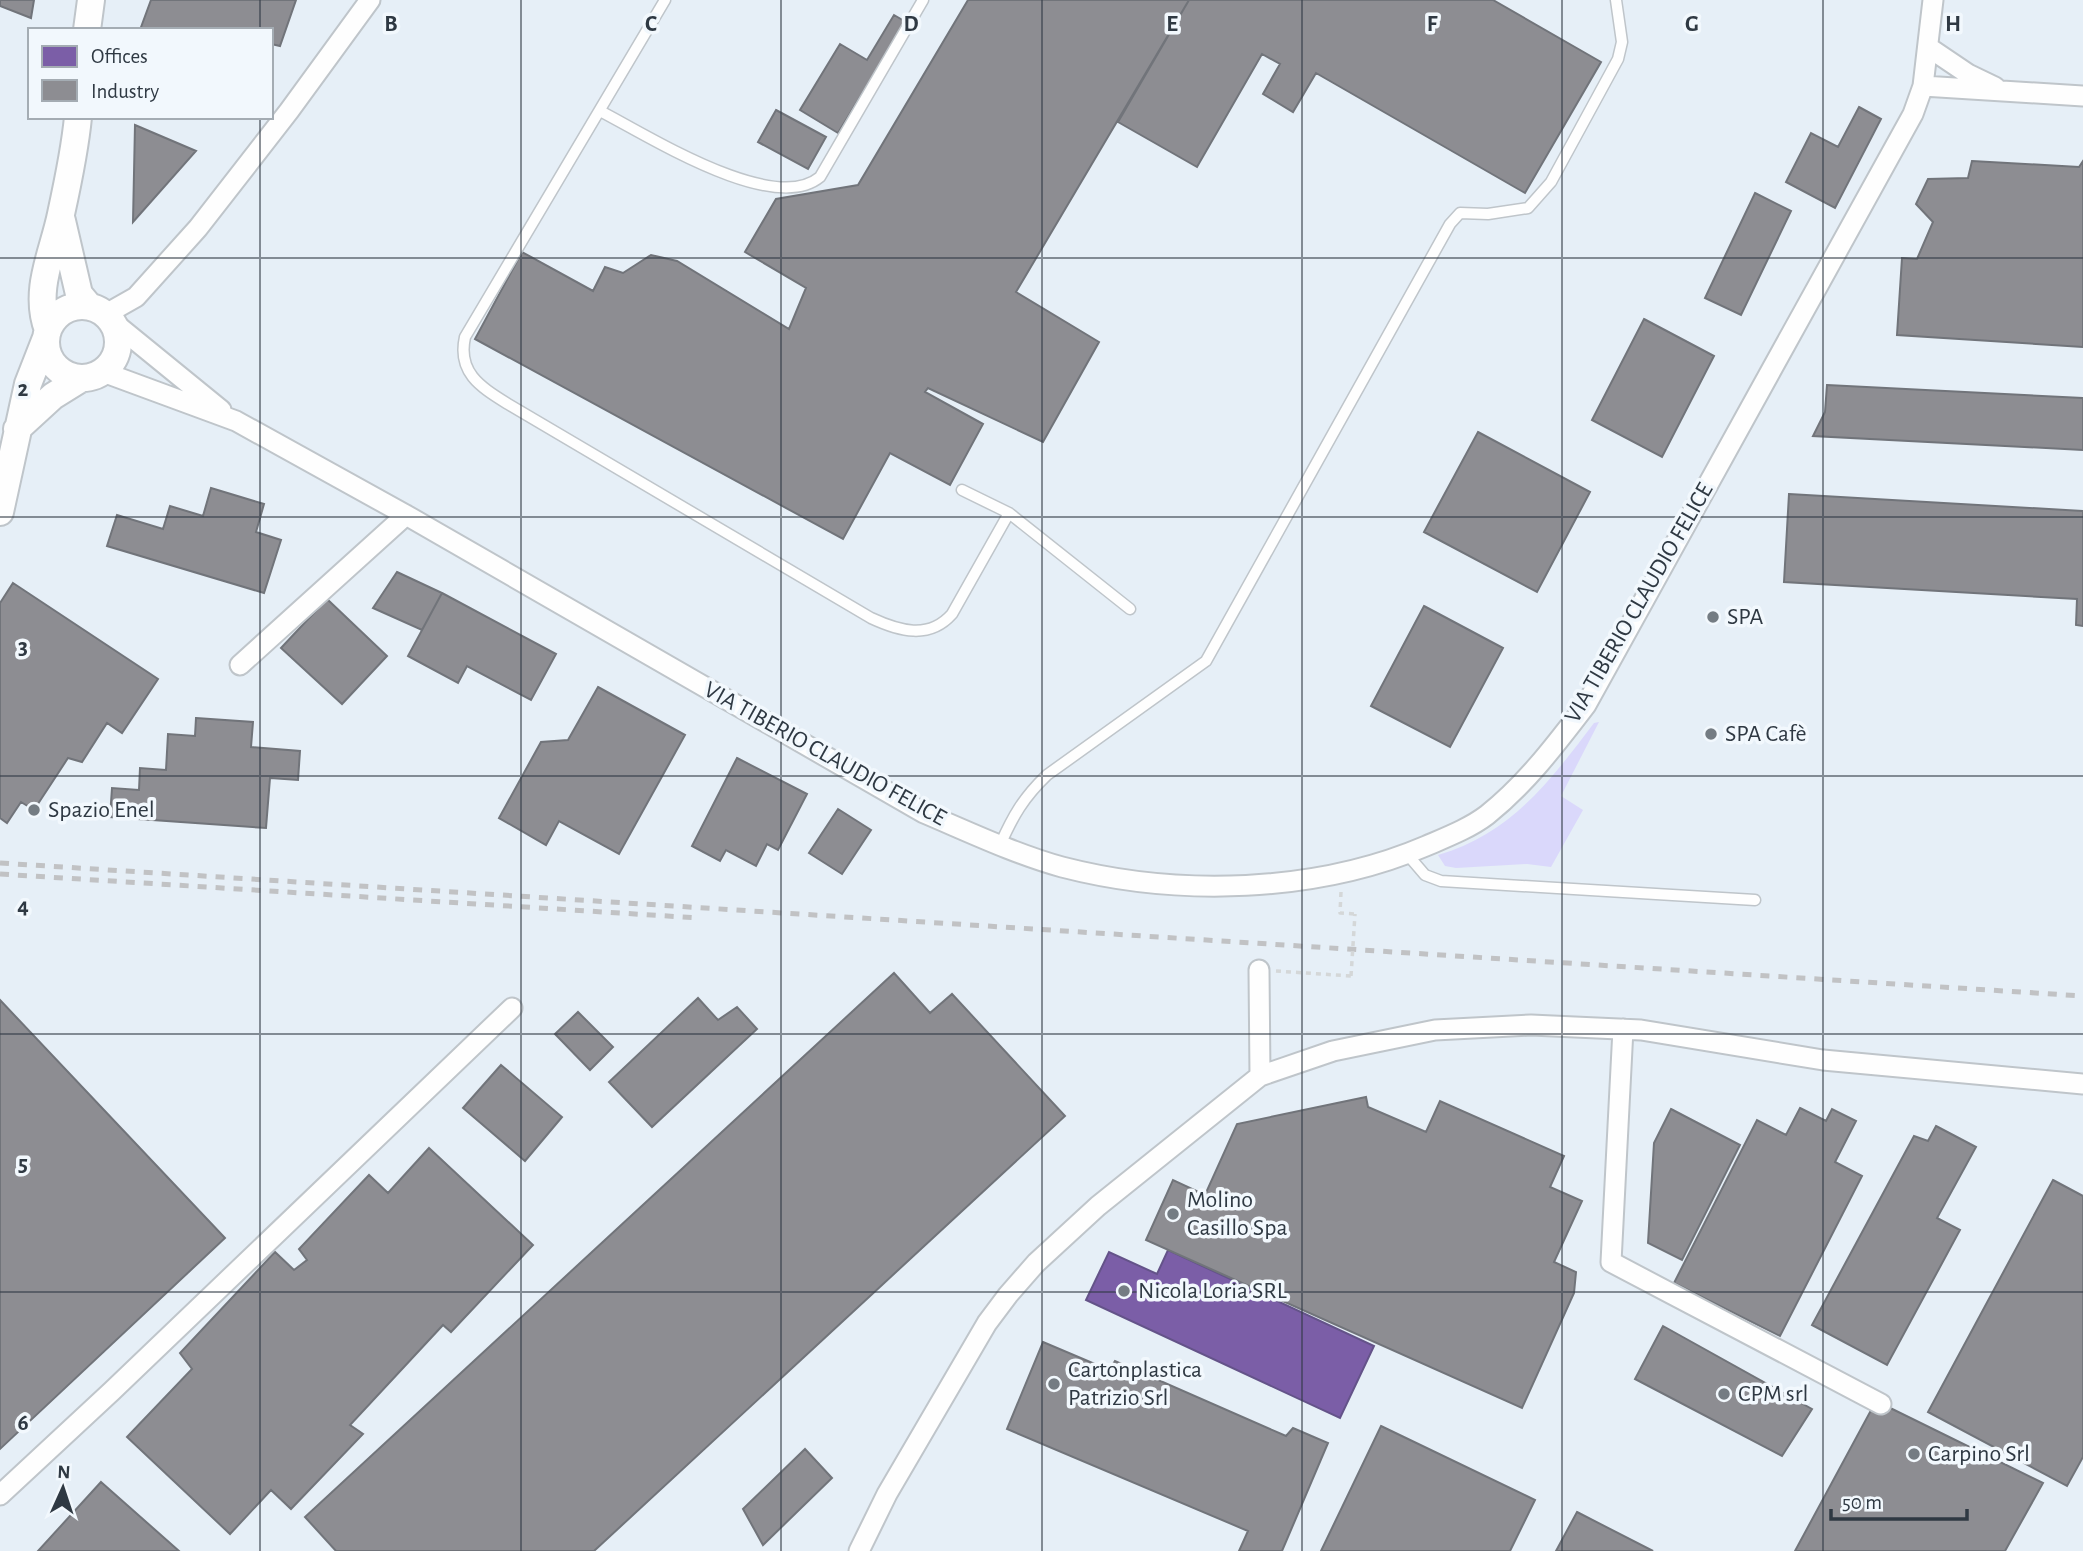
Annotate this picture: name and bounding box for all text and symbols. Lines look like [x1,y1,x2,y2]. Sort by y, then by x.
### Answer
text: B [384,13,398,36]
text: C [645,13,657,36]
text: D [903,13,919,36]
text: E [1166,13,1178,36]
text: F [1427,13,1438,36]
text: G [1685,13,1699,36]
text: H [1945,13,1961,36]
legend [28,28,273,119]
text: Offices [91,46,148,67]
text: Industry [91,81,159,102]
text: 2 [18,378,29,401]
street label: VIA TIBERIO CLAUDIO FELICE [1560,479,1718,727]
place label: SPA [1727,605,1764,629]
marker: SPA [1705,609,1721,625]
text: 3 [18,636,28,659]
street label: VIA TIBERIO CLAUDIO FELICE [700,677,950,831]
place label: SPA Cafè [1725,722,1807,746]
marker: SPA Cafè [1703,726,1719,742]
place label: Spazio Enel [48,798,155,822]
marker: Spazio Enel [26,802,42,818]
text: 4 [17,895,29,918]
text: 5 [18,1153,28,1176]
place label: Molino Casillo Spa [1187,1188,1288,1240]
marker: Molino Casillo Spa [1165,1206,1181,1222]
place label: Nicola Loria SRL [1138,1279,1287,1303]
marker: Nicola Loria SRL [1116,1283,1132,1299]
place label: Cartonplastica Patrizio Srl [1068,1358,1202,1410]
marker: Cartonplastica Patrizio Srl [1046,1376,1062,1392]
place label: CPM srl [1738,1382,1808,1406]
marker: CPM srl [1716,1386,1732,1402]
text: 6 [17,1412,29,1435]
place label: Carpino Srl [1928,1442,2030,1466]
marker: Carpino Srl [1906,1446,1922,1462]
north arrow [28,1453,98,1523]
text: N [57,1463,71,1482]
scale bar [1831,1478,1968,1522]
text: 50 m [1842,1492,1882,1513]

